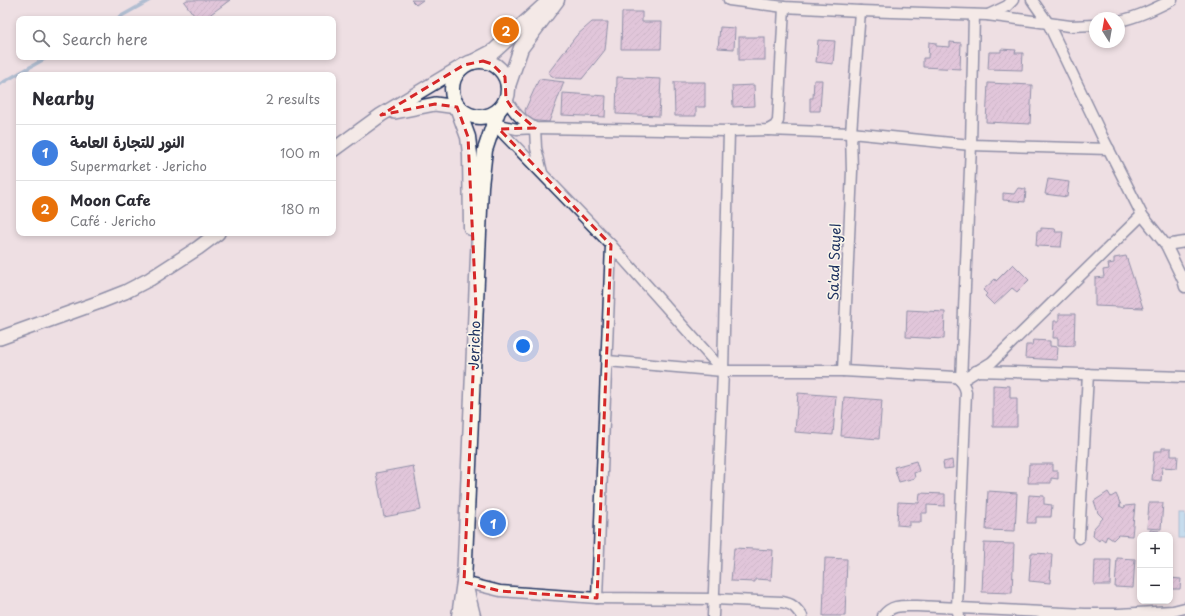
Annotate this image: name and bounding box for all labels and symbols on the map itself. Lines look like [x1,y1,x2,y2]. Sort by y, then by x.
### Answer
north arrow [1089,12,1125,48]
pin: 2 [493,15,519,45]
street label: Sa'ad Sayel [822,223,846,301]
street label: Jericho [463,320,485,370]
your location [513,336,533,356]
pin: 1 [480,508,506,538]

